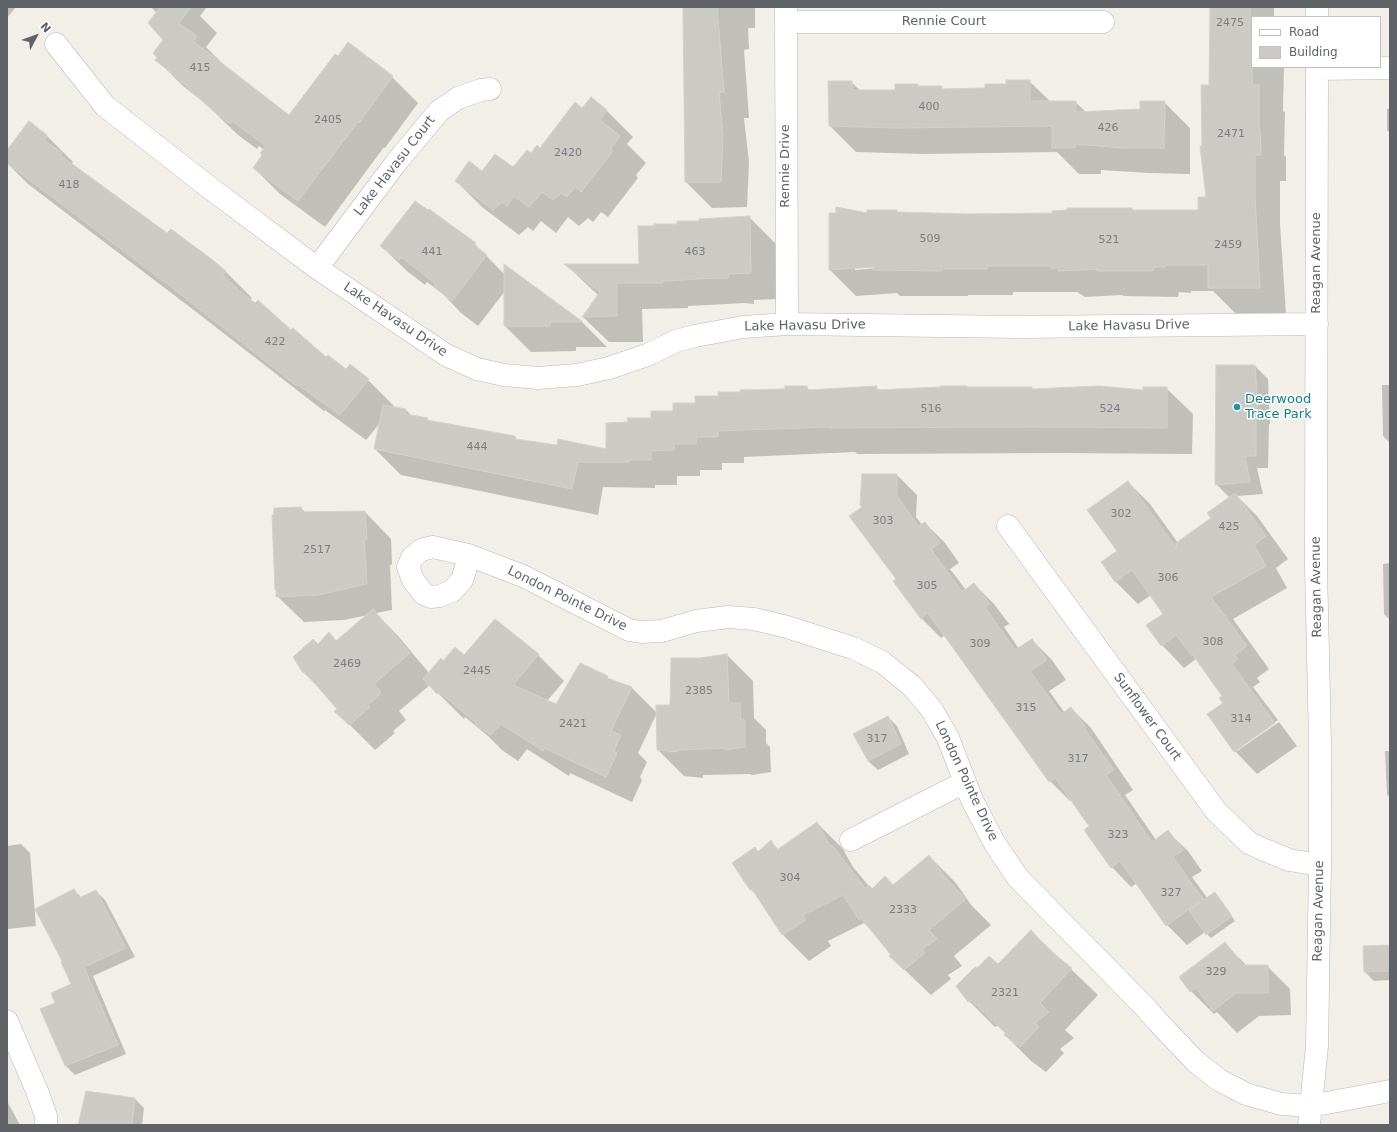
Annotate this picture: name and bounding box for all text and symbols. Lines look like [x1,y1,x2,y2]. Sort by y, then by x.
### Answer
street label: Rennie Court [902,14,986,30]
north arrow [16,16,56,56]
house number: 2475 [1216,16,1244,30]
legend [1251,16,1381,68]
text: N [38,20,53,36]
text: Road [1289,25,1319,39]
text: Building [1289,45,1338,59]
house number: 415 [190,61,210,75]
house number: 400 [919,100,939,114]
house number: 2405 [314,113,342,127]
street label: Lake Havasu Court [351,113,439,219]
house number: 426 [1098,121,1118,135]
street label: Rennie Drive [778,124,794,208]
house number: 2471 [1217,127,1245,141]
house number: 2420 [554,146,582,160]
house number: 418 [59,178,79,192]
street label: Reagan Avenue [1309,212,1325,314]
house number: 509 [920,232,940,246]
house number: 521 [1099,233,1119,247]
house number: 2459 [1214,238,1242,252]
house number: 441 [422,245,442,259]
house number: 463 [685,245,705,259]
street label: Lake Havasu Drive [340,280,450,360]
street label: Lake Havasu Drive [744,317,866,335]
street label: Lake Havasu Drive [1068,317,1190,335]
house number: 422 [265,335,285,349]
place label: Deerwood Trace Park [1245,392,1312,423]
house number: 516 [921,402,941,416]
house number: 524 [1100,402,1120,416]
marker: Deerwood Trace Park [1232,402,1242,412]
house number: 444 [467,440,487,454]
house number: 302 [1111,507,1131,521]
house number: 303 [873,514,893,528]
house number: 425 [1219,520,1239,534]
street label: Reagan Avenue [1308,536,1326,638]
house number: 2517 [303,543,331,557]
street label: London Pointe Drive [505,563,629,635]
house number: 306 [1158,571,1178,585]
house number: 305 [917,579,937,593]
house number: 308 [1203,635,1223,649]
house number: 309 [970,637,990,651]
house number: 2469 [333,657,361,671]
house number: 2445 [463,664,491,678]
street label: Sunflower Court [1110,670,1184,764]
house number: 2385 [685,684,713,698]
house number: 315 [1016,701,1036,715]
house number: 314 [1231,712,1251,726]
house number: 2421 [559,717,587,731]
street label: London Pointe Drive [931,718,1001,844]
house number: 317 [867,732,887,746]
house number: 317 [1068,752,1088,766]
house number: 323 [1108,828,1128,842]
street label: Reagan Avenue [1310,860,1328,962]
house number: 304 [780,871,800,885]
house number: 327 [1161,886,1181,900]
house number: 2333 [889,903,917,917]
house number: 329 [1206,965,1226,979]
house number: 2321 [991,986,1019,1000]

